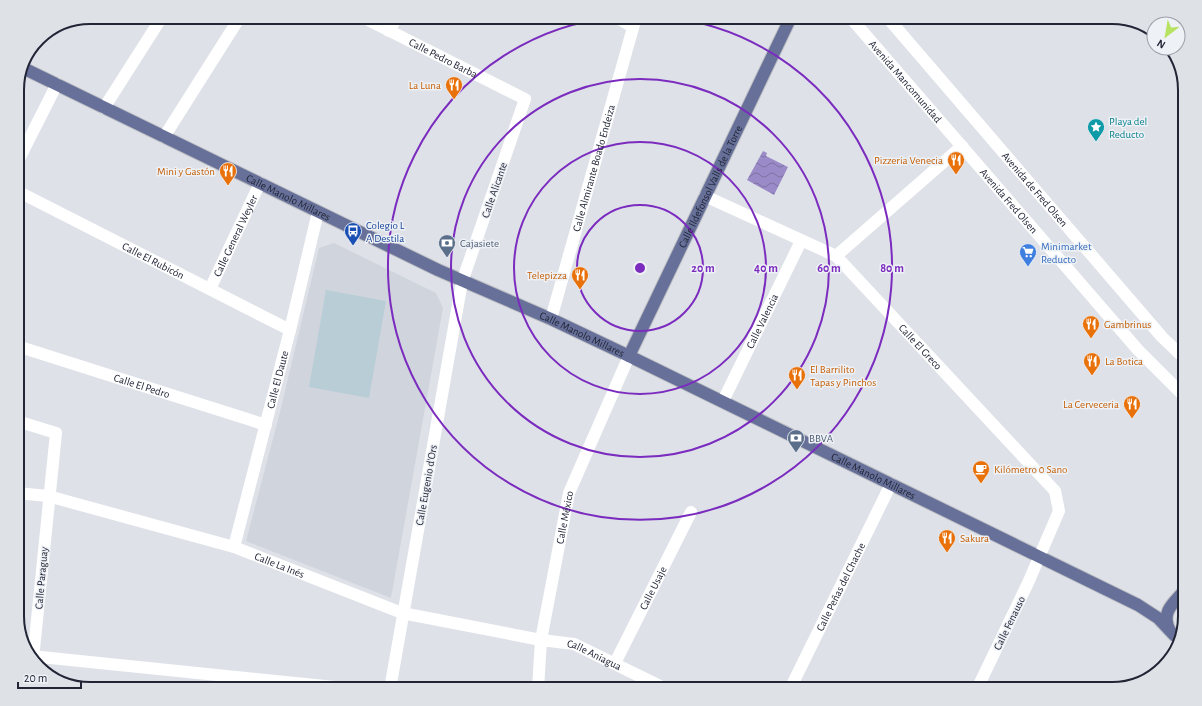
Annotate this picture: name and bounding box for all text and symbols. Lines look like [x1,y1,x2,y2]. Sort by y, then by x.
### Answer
north arrow [1146,16,1186,56]
street label: Calle Pedro Barba [407,37,479,80]
text: N [1155,37,1167,51]
street label: Avenida Mancomunidad [867,38,944,125]
restaurant icon: La Luna [444,75,464,100]
place label: La Luna [409,80,441,91]
street label: Calle Almirante Boado Endeiza [571,103,617,233]
place label: Playa del Reducto [1109,116,1147,140]
place icon: Playa del Reducto [1086,117,1106,142]
street label: Calle Ildefonsol Valls de la Torre [677,124,744,250]
restaurant icon: Pizzeria Venecia [946,150,966,175]
street label: Avenida de Fred Olsen [1000,150,1070,229]
place label: Pizzeria Venecia [874,155,943,166]
restaurant icon: Mini y Gastón [218,161,238,186]
street label: Calle Alicante [480,161,509,219]
place label: Mini y Gastón [157,166,215,177]
street label: Avenida Fred Olsen [978,167,1039,236]
street label: Calle Manolo Millares [244,173,332,223]
street label: Calle General Weyler [212,193,260,278]
place label: Colegio L A Destila [366,220,405,244]
bus stop icon: Colegio L A Destila [343,221,363,246]
bank icon: Cajasiete [437,233,457,258]
place label: Cajasiete [460,238,499,249]
street label: Calle El Rubicón [120,241,186,281]
place label: Minimarket Reducto [1041,241,1092,265]
supermarket icon: Minimarket Reducto [1018,242,1038,267]
centre of rings [633,261,647,275]
text: 20 m [691,262,715,274]
text: 40 m [754,262,778,274]
text: 60 m [817,262,841,274]
text: 80 m [880,262,904,274]
restaurant icon: Telepizza [570,265,590,290]
place label: Telepizza [527,270,567,281]
street label: Calle Valencia [744,292,780,350]
street label: Calle Manolo Millares [538,310,626,359]
restaurant icon: Gambrinus [1081,314,1101,339]
place label: Gambrinus [1104,319,1151,330]
street label: Calle El Greco [896,322,944,372]
street label: Calle El Daute [265,350,290,410]
restaurant icon: La Botica [1082,351,1102,376]
place label: La Botica [1105,356,1143,367]
place label: El Barrilito Tapas y Pinchos [810,364,876,388]
restaurant icon: El Barrilito Tapas y Pinchos [787,365,807,390]
street label: Calle El Pedro [112,372,171,400]
restaurant icon: La Cerveceria [1122,394,1142,419]
place label: La Cerveceria [1063,399,1119,410]
bank icon: BBVA [786,428,806,453]
place label: BBVA [809,433,834,444]
street label: Calle Eugenio d'Ors [414,444,439,526]
street label: Calle Manolo Millares [829,451,917,501]
cafe icon: Kilómetro 0 Sano [971,459,991,484]
place label: Kilómetro 0 Sano [994,464,1067,475]
street label: Calle México [554,490,575,545]
restaurant icon: Sakura [937,528,957,553]
place label: Sakura [960,533,989,544]
street label: Calle Peñas del Chache [814,541,867,633]
street label: Calle Paraguay [33,546,50,610]
street label: Calle La Inés [253,551,306,580]
street label: Calle Usaje [638,565,669,612]
street label: Calle Fenauso [992,595,1027,652]
street label: Calle Aniagua [567,638,623,672]
scale bar [18,664,81,690]
text: 20 m [24,672,47,684]

